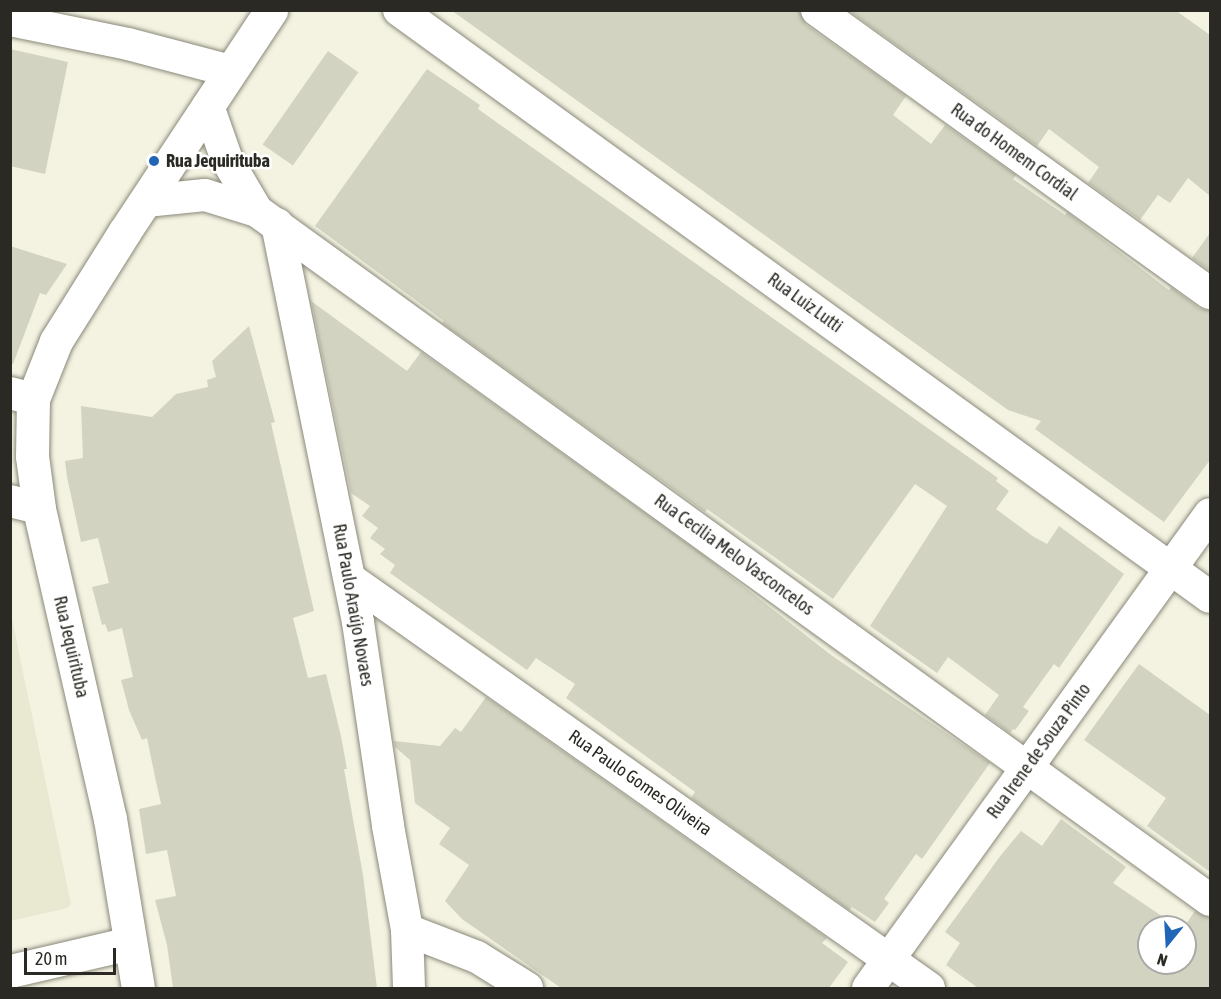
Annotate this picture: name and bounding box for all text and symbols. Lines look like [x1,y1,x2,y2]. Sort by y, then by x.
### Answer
street label: Rua do Homem Cordial [947,99,1081,205]
place label: Rua Jequirituba [166,150,270,172]
marker: Rua Jequirituba [147,154,161,168]
street label: Rua Luiz Lutti [763,269,847,337]
street label: Rua Cecília Melo Vasconcelos [650,490,818,620]
street label: Rua Paulo Araújo Novaes [328,522,378,688]
street label: Rua Jequirituba [49,594,93,700]
street label: Rua Irene de Souza Pinto [983,679,1095,823]
street label: Rua Paulo Gomes Oliveira [564,725,716,841]
north arrow [1137,915,1197,975]
scale bar [27,936,118,974]
text: 20 m [35,948,67,969]
text: N [1155,950,1169,970]

